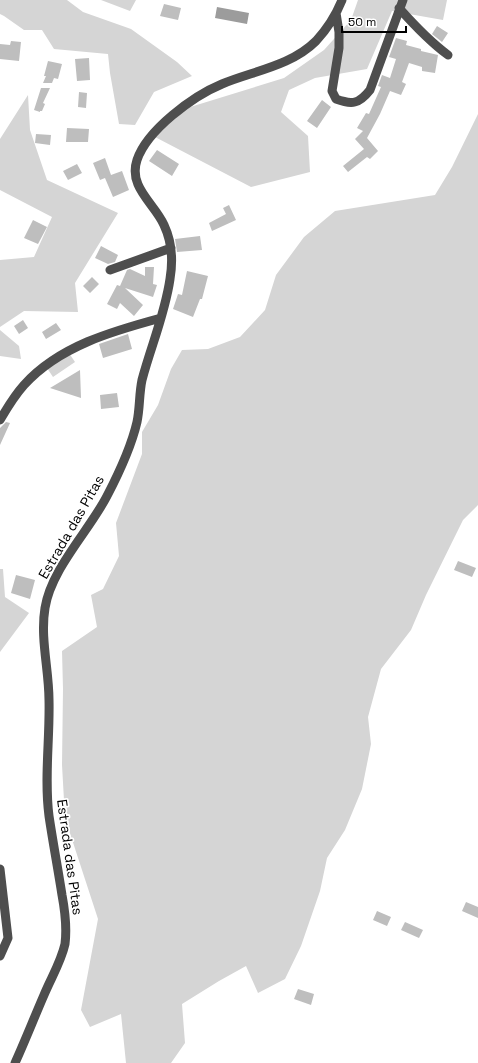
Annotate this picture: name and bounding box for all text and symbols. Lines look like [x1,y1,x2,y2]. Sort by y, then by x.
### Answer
scale bar [342,8,406,34]
text: 50 m [348,14,376,30]
street label: Estrada das Pitas [34,472,108,582]
street label: Estrada das Pitas [53,798,87,916]

